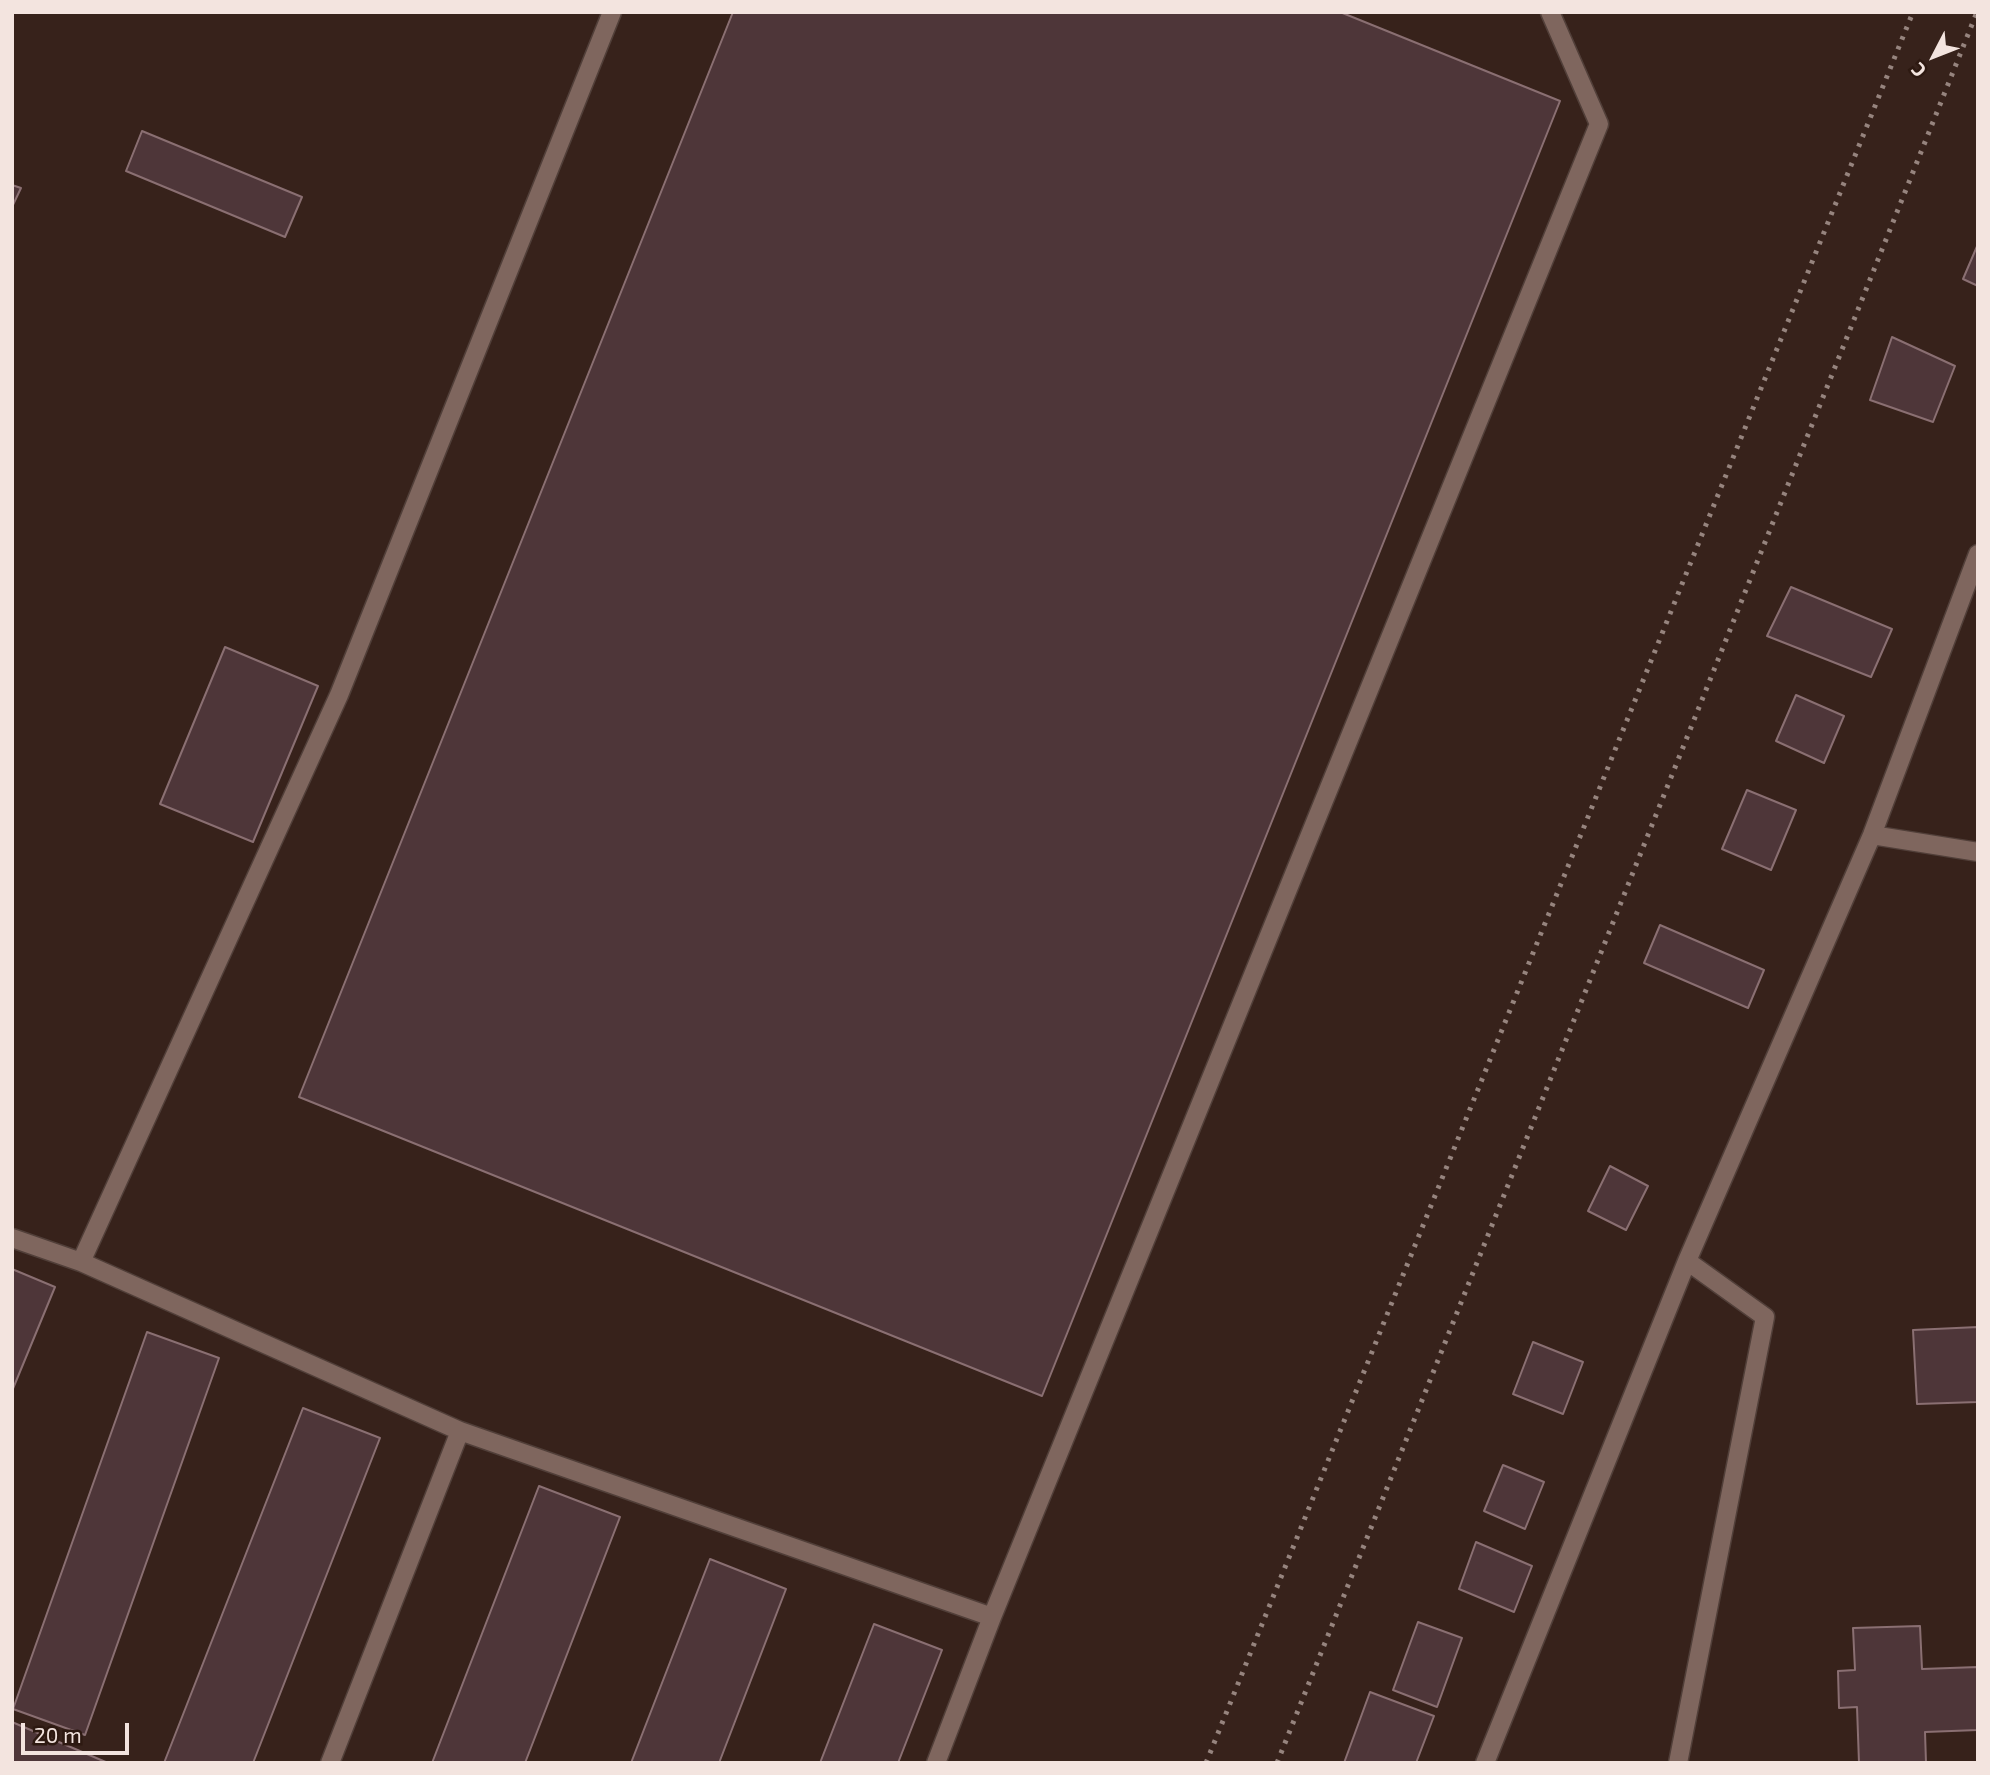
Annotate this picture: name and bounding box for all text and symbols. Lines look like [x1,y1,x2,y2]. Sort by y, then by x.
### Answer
north arrow [1899,21,1969,91]
text: С [1906,59,1930,82]
scale bar [24,1708,133,1752]
text: 20 m [34,1722,82,1747]

